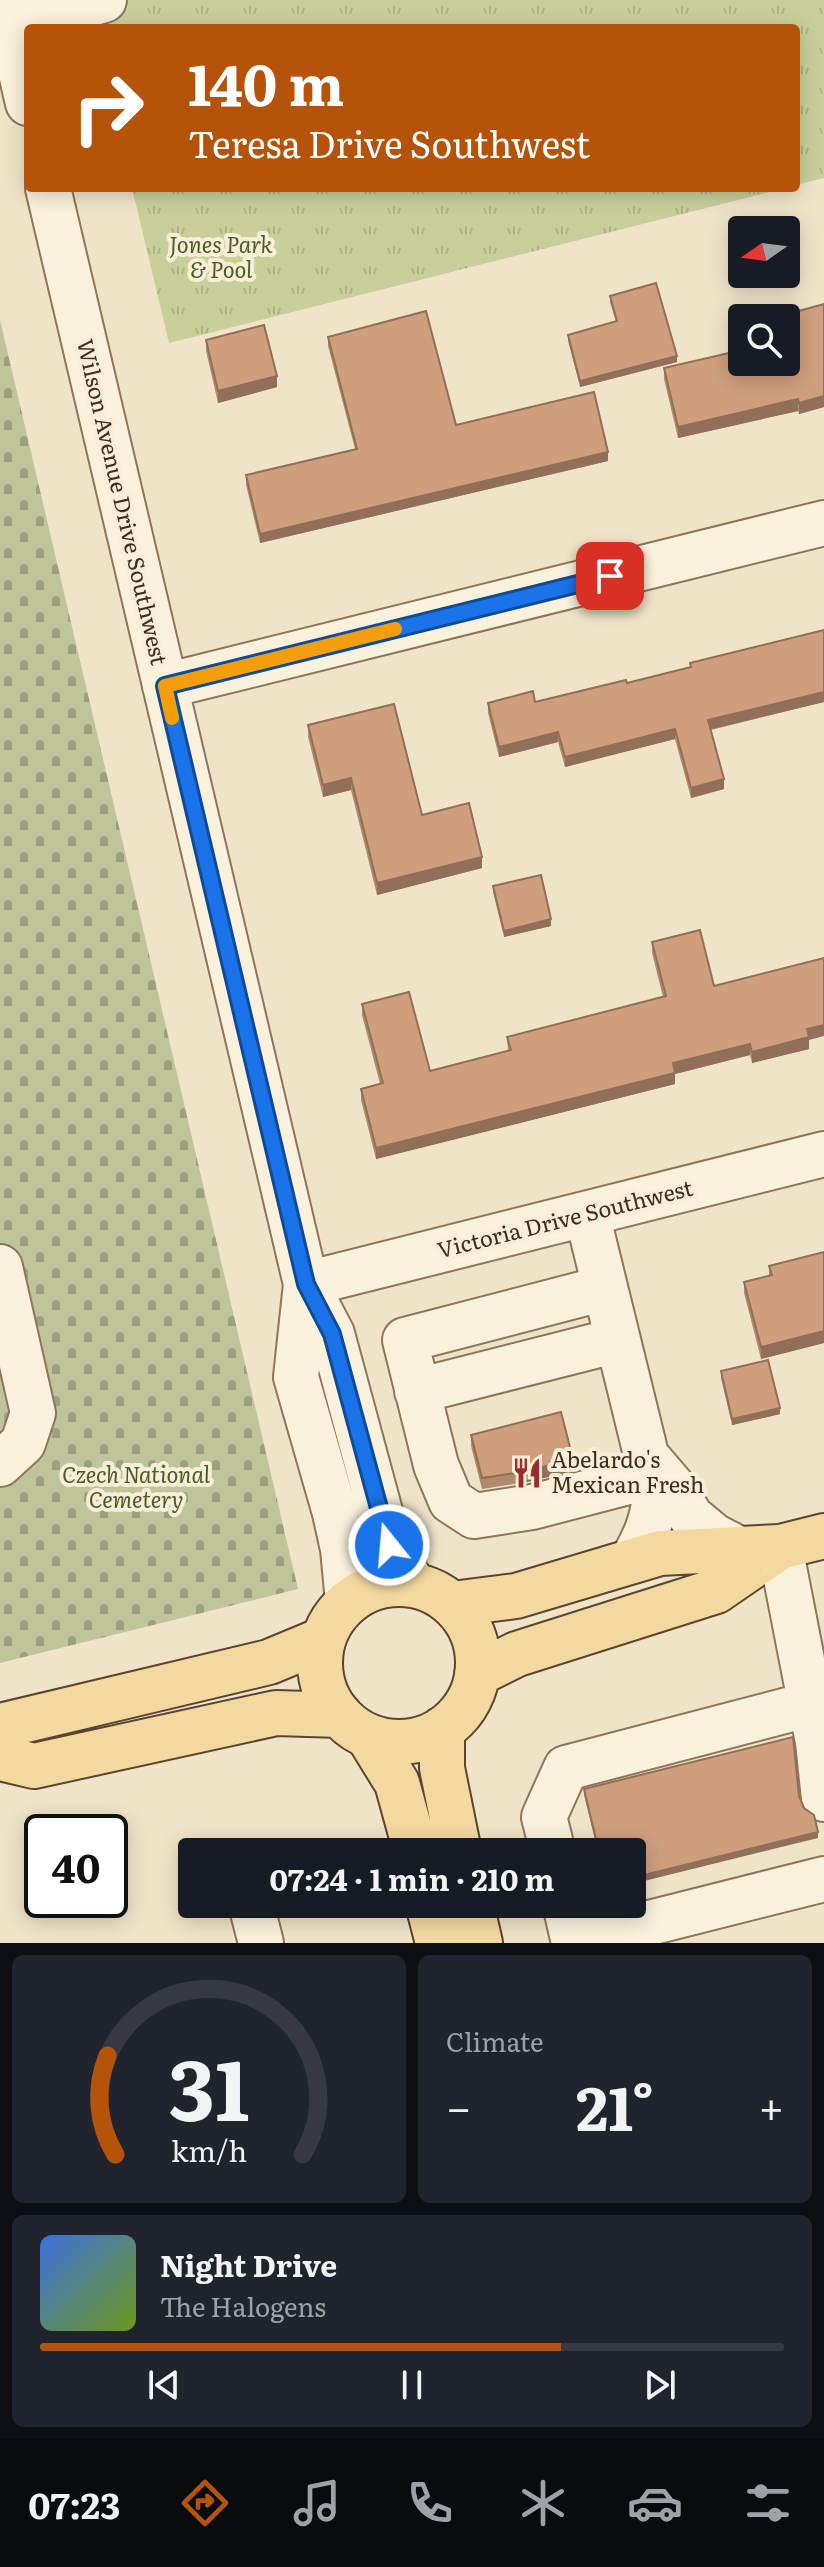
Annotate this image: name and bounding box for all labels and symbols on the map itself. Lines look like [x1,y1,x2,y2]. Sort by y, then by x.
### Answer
north arrow [728,216,800,288]
park label: Jones Park & Pool [169,227,273,285]
street label: Wilson Avenue Drive Southwest [70,335,177,668]
pin [576,542,644,610]
street label: Victoria Drive Southwest [434,1170,696,1265]
place label: Abelardo's Mexican Fresh [551,1442,704,1500]
restaurant icon: Abelardo's Mexican Fresh [510,1456,544,1490]
park label: Czech National Cemetery [62,1457,211,1515]
position arrow [347,1503,431,1587]
speed limit sign: 40 [24,1814,128,1918]

